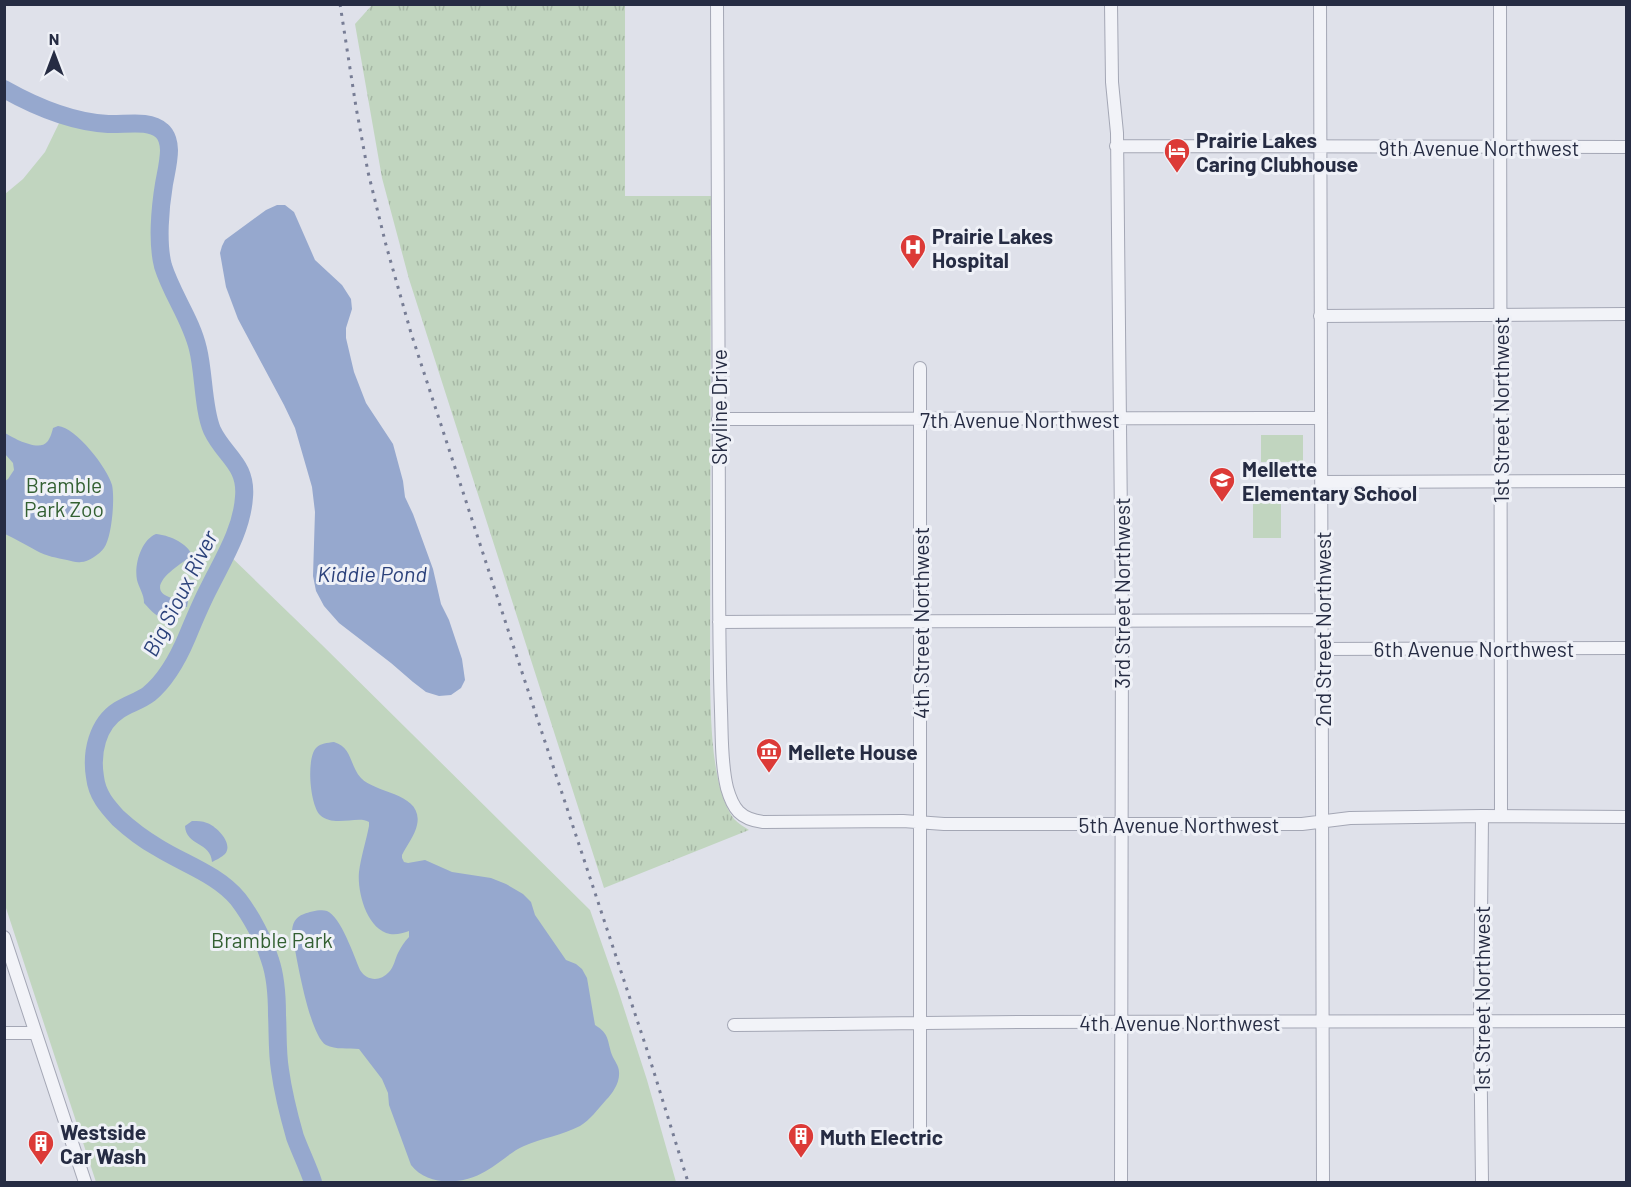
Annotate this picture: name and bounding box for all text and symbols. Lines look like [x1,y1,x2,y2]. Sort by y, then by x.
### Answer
north arrow [24,24,84,84]
text: N [49,29,59,48]
place label: Prairie Lakes Caring Clubhouse [1196,127,1358,176]
street label: 9th Avenue Northwest [1379,135,1579,160]
hotel icon: Prairie Lakes Caring Clubhouse [1162,136,1192,174]
place label: Prairie Lakes Hospital [932,223,1053,272]
hospital icon: Prairie Lakes Hospital [898,232,928,270]
street label: 1st Street Northwest [1488,317,1513,503]
street label: Skyline Drive [706,349,731,465]
street label: 7th Avenue Northwest [920,407,1120,432]
place label: Mellette Elementary School [1242,456,1417,505]
school or university icon: Mellette Elementary School [1207,465,1237,503]
park label: Bramble Park Zoo [24,472,104,521]
street label: 3rd Street Northwest [1109,497,1134,689]
water label: Big Sioux River [136,525,222,660]
street label: 4th Street Northwest [908,527,933,719]
street label: 2nd Street Northwest [1310,531,1335,727]
water label: Kiddie Pond [317,560,427,586]
street label: 6th Avenue Northwest [1374,636,1574,661]
museum icon: Mellete House [754,736,784,774]
place label: Mellete House [788,739,918,764]
street label: 5th Avenue Northwest [1079,812,1279,837]
street label: 1st Street Northwest [1469,906,1494,1092]
park label: Bramble Park [211,927,333,952]
street label: 4th Avenue Northwest [1079,1010,1281,1035]
place label: Westside Car Wash [60,1119,146,1168]
building icon: Muth Electric [786,1121,816,1159]
place label: Muth Electric [820,1124,943,1149]
building icon: Westside Car Wash [26,1128,56,1166]

